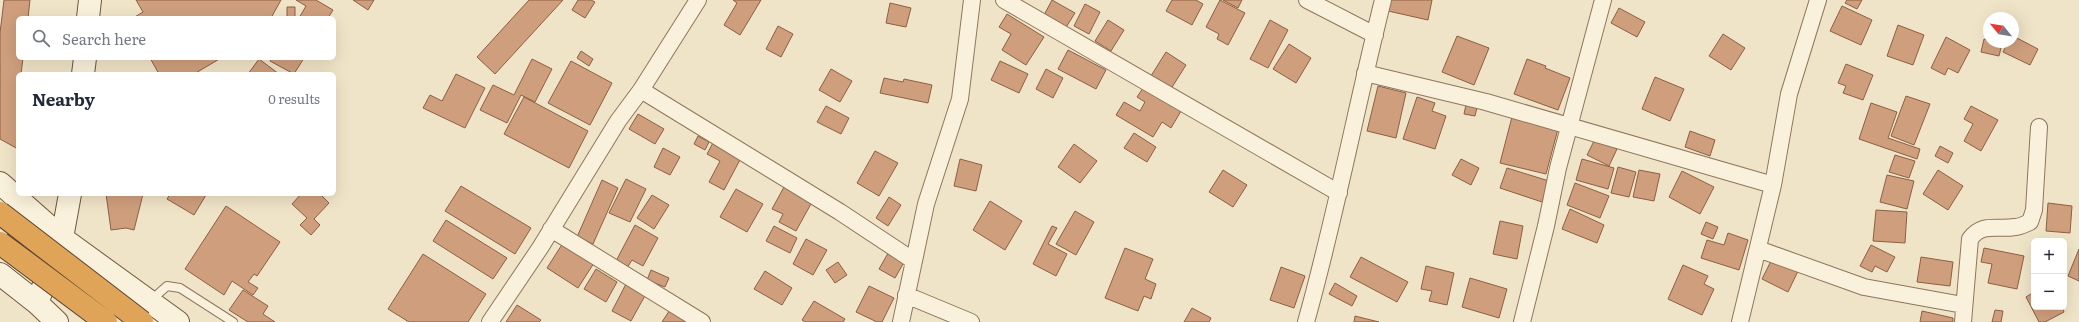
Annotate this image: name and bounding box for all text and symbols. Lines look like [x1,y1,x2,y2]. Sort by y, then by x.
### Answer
north arrow [1983,12,2019,48]
search box [16,16,336,60]
icon: search [30,27,52,49]
text: Search here [62,27,146,50]
text: Nearby [32,86,95,111]
text: 0 results [268,89,320,108]
map controls [2031,238,2067,310]
button: + [2031,238,2067,274]
button: − [2031,274,2067,310]

